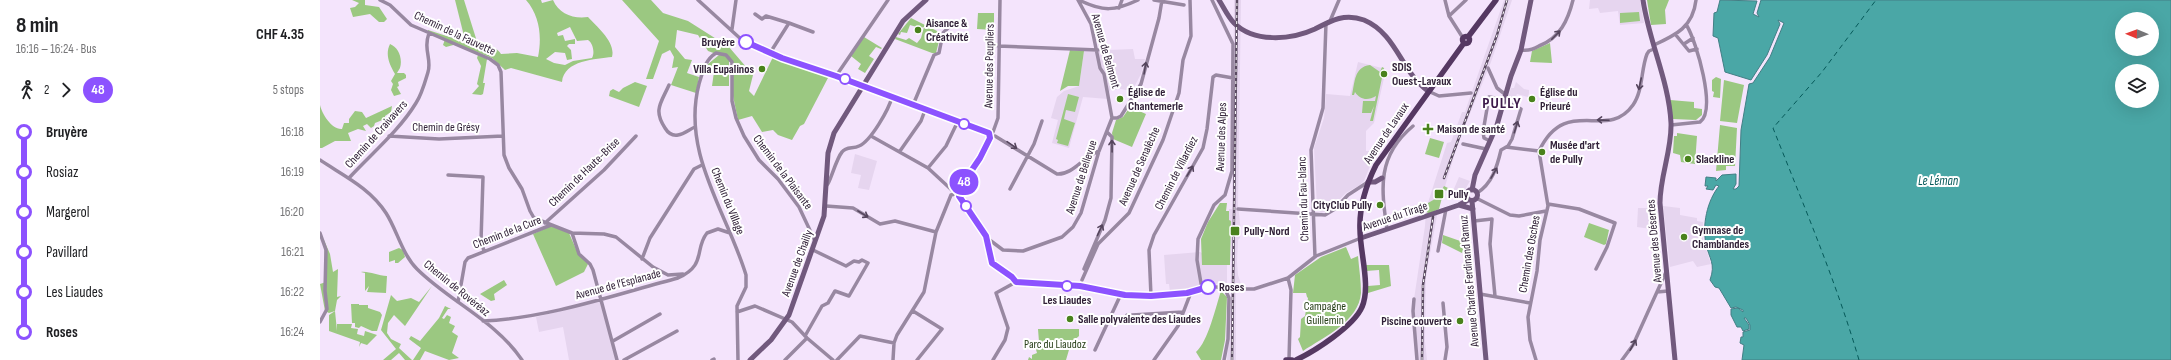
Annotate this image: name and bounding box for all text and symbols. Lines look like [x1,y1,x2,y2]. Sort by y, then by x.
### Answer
street label: Chemin de la Fauvette [411,8,498,59]
street label: Avenue de Belmont [1087,11,1123,91]
text: 8 min [16,12,59,39]
north arrow [2115,12,2159,56]
map controls [2115,12,2159,108]
place label: Aisance & Créativité [925,16,969,45]
street label: Avenue des Peupliers [981,24,998,109]
text: CHF 4.35 [256,25,304,44]
marker: Aisance & Créativité [913,25,923,35]
one-way arrow [1551,30,1561,40]
marker: Bruyère [738,34,754,50]
place label: Bruyère [702,35,735,50]
text: 16:16 – 16:24 · Bus [16,41,96,57]
place label: SDIS Ouest-Lavaux [1392,60,1451,89]
place label: Villa Eupalinos [693,62,754,77]
one-way arrow [1141,62,1149,75]
marker: Villa Eupalinos [757,64,767,74]
button: layers [2115,64,2159,108]
marker: SDIS Ouest-Lavaux [1379,69,1389,79]
unlabelled marker [839,73,851,85]
one-way arrow [1635,77,1643,90]
icon: walk [16,79,38,101]
icon: forward [55,79,77,101]
text: 48 [91,81,105,98]
text: 2 [44,82,49,98]
text: 5 stops [273,82,304,98]
place label: Église de Chantemerle [1128,85,1183,114]
place label: Église du Prieuré [1540,85,1577,114]
marker: Église de Chantemerle [1115,94,1125,104]
district label: PULLY [1482,94,1522,113]
marker: Église du Prieuré [1527,94,1537,104]
street label: Chemin de Craivavers [342,97,411,171]
street label: Avenue de Lavaux [1360,99,1413,168]
street label: Avenue des Alpes [1213,102,1230,173]
one-way arrow [1597,117,1610,124]
unlabelled marker [958,118,970,130]
street label: Chemin de Grésy [412,120,480,135]
one-way arrow [1513,120,1520,133]
place label: Maison de santé [1437,122,1505,137]
text: Bruyère [46,123,88,142]
marker: Maison de santé [1422,123,1434,135]
text: 16:18 [281,124,304,140]
street label: Avenue de Senalèche [1115,124,1164,209]
street label: Chemin de la Plaisante [750,132,816,213]
street label: Chemin de Villardiez [1151,133,1202,213]
street label: Chemin de Haute-Brise [546,134,623,210]
street label: Avenue de Bellevue [1062,138,1101,217]
place label: Musée d'art de Pully [1550,138,1600,167]
one-way arrow [1108,140,1116,153]
one-way arrow [1006,141,1017,149]
marker: Musée d'art de Pully [1537,147,1547,157]
place label: Slackline [1696,152,1734,167]
marker: Slackline [1683,154,1693,164]
street label: Chemin du Fau-blanc [1295,156,1312,242]
text: Rosiaz [46,163,78,182]
text: 16:19 [281,164,304,180]
street label: Chemin du Village [707,165,748,237]
one-way arrow [1187,165,1195,177]
one-way arrow [1490,167,1498,179]
line badge: 48 [946,169,982,195]
text: 48 [957,173,971,190]
water label: Le Léman [1918,173,1959,189]
place label: Pully [1448,187,1469,202]
marker: Pully [1433,188,1445,200]
place label: CityClub Pully [1313,198,1372,213]
street label: Avenue du Tirage [1360,198,1430,235]
street label: Avenue des Désertes [1643,199,1666,284]
unlabelled marker [960,200,972,212]
marker: CityClub Pully [1375,200,1385,210]
text: Margerol [46,203,90,222]
text: 16:20 [280,204,304,220]
one-way arrow [857,210,868,218]
street label: Chemin de la Cure [471,212,544,252]
street label: Avenue Charles Ferdinand Ramuz [1456,214,1483,348]
street label: Chemin des Osches [1515,214,1544,294]
place label: Gymnase de Chamblandes [1692,223,1750,252]
one-way arrow [1097,224,1104,236]
place label: Pully-Nord [1244,224,1289,239]
marker: Pully-Nord [1229,225,1241,237]
street label: Avenue de Chailly [778,227,817,300]
marker: Gymnase de Chamblandes [1679,232,1689,242]
text: Pavillard [46,243,88,262]
text: 16:21 [281,244,304,260]
street label: Chemin de Rovéréaz [420,257,493,320]
street label: Avenue de l'Esplanade [573,266,663,303]
marker: Roses [1200,279,1216,295]
marker: Les Liaudes [1061,280,1073,292]
place label: Roses [1219,280,1245,295]
text: Les Liaudes [46,283,103,302]
text: 16:22 [281,284,304,300]
place label: Les Liaudes [1043,293,1092,308]
park label: Campagne Guillemin [1304,299,1346,328]
place label: Salle polyvalente des Liaudes [1078,312,1201,327]
marker: Salle polyvalente des Liaudes [1065,314,1075,324]
place label: Piscine couverte [1381,314,1452,329]
marker: Piscine couverte [1455,316,1465,326]
text: Roses [46,323,78,342]
text: 16:24 [281,324,304,340]
park label: Parc du Liaudoz [1024,337,1087,352]
one-way arrow [1630,339,1637,351]

